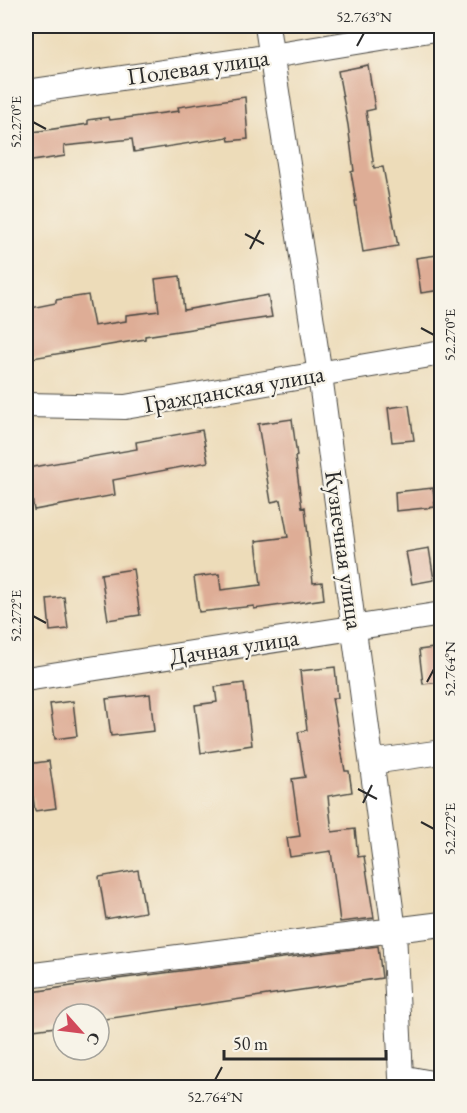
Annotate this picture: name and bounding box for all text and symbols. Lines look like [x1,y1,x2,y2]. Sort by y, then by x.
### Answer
text: 52.763°N [336,7,392,26]
street label: Полевая улица [125,41,271,92]
text: 52.270°E [6,95,25,148]
text: 52.270°E [440,308,459,361]
street label: Гражданская улица [141,357,327,420]
street label: Кузнечная улица [318,468,371,632]
text: 52.272°E [6,589,25,642]
street label: Дачная улица [167,621,301,672]
text: 52.764°N [440,641,459,697]
text: 52.272°E [440,802,459,855]
north arrow [51,1002,111,1062]
scale bar [224,1023,386,1061]
text: С [82,1029,106,1049]
text: 50 m [233,1032,268,1055]
text: 52.764°N [187,1087,243,1106]

